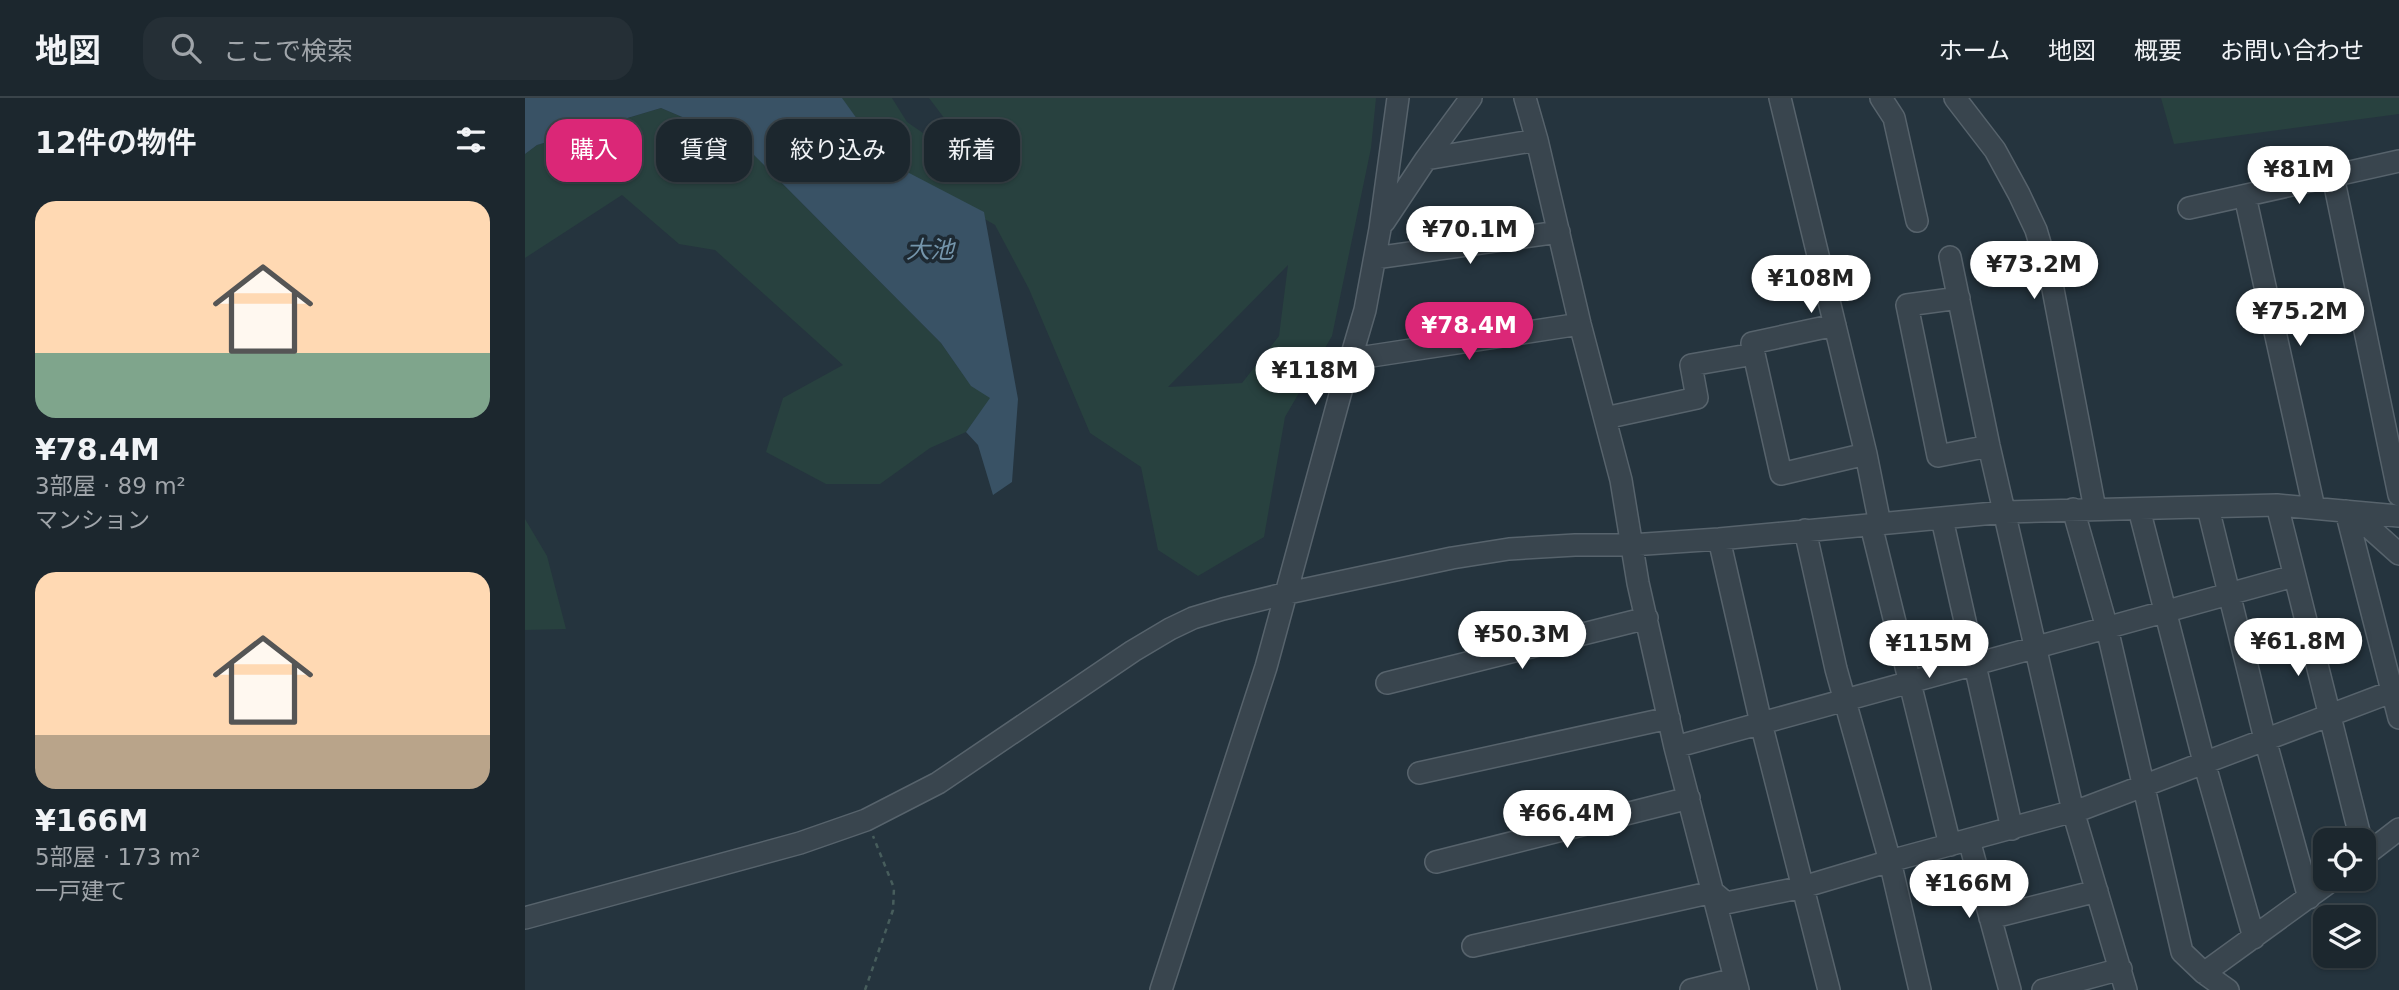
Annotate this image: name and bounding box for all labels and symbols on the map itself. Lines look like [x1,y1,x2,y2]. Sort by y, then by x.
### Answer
pin: ¥81M [2258,146,2340,206]
pin: ¥70.1M [1413,206,1527,266]
water label: 大池 [906,236,956,264]
pin: ¥73.2M [1977,242,2091,301]
pin: ¥108M [1762,256,1860,315]
pin: ¥75.2M [2243,288,2357,348]
pin: ¥78.4M [1412,302,1526,362]
pin: ¥118M [1266,348,1364,407]
pin: ¥50.3M [1465,612,1579,671]
pin: ¥61.8M [2241,618,2355,678]
pin: ¥115M [1880,620,1978,680]
pin: ¥66.4M [1510,790,1624,850]
pin: ¥166M [1920,860,2018,920]

